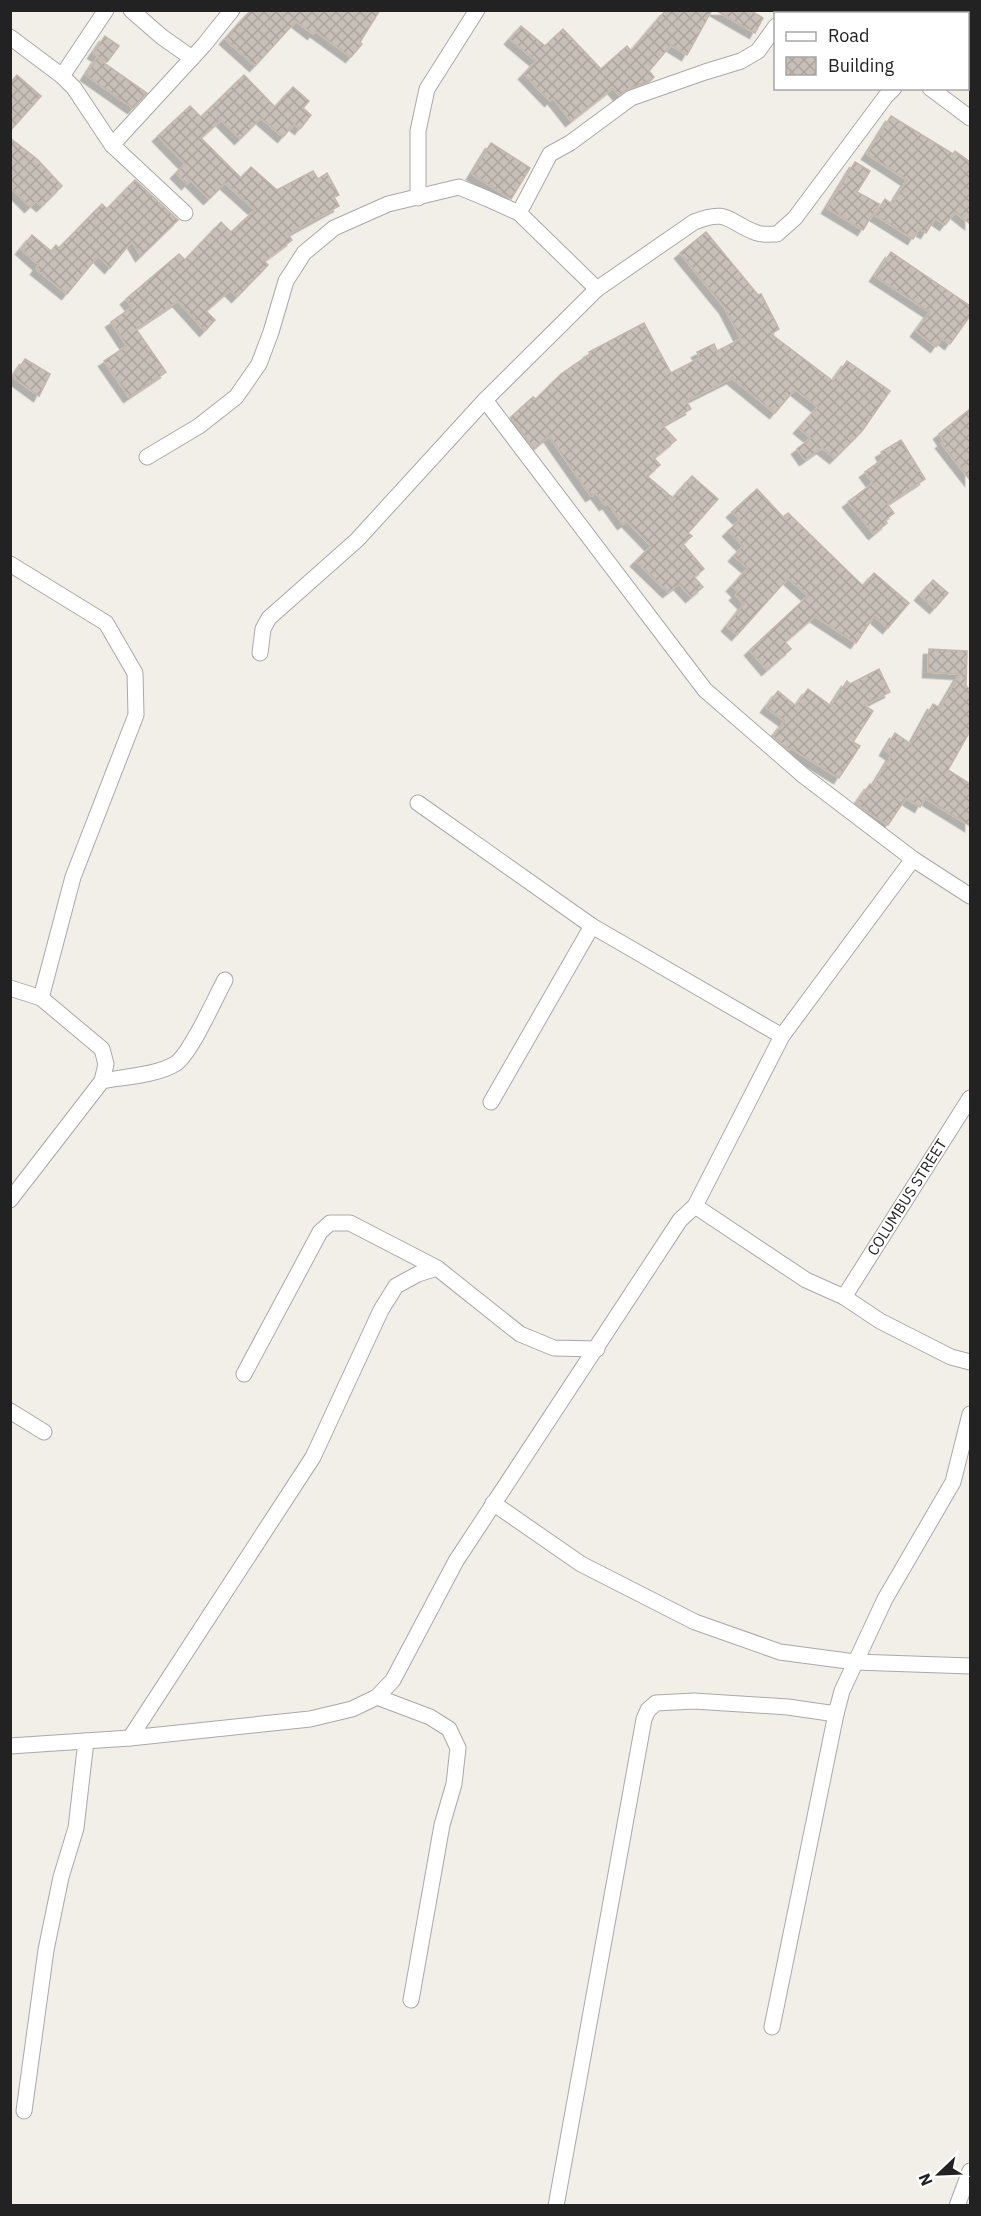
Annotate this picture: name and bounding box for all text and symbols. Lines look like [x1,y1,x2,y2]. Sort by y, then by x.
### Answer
legend [774,12,969,90]
text: Road [828,24,869,47]
text: Building [828,54,895,77]
street label: COLUMBUS STREET [863,1135,951,1259]
north arrow [909,2144,969,2204]
text: N [914,2171,937,2189]

